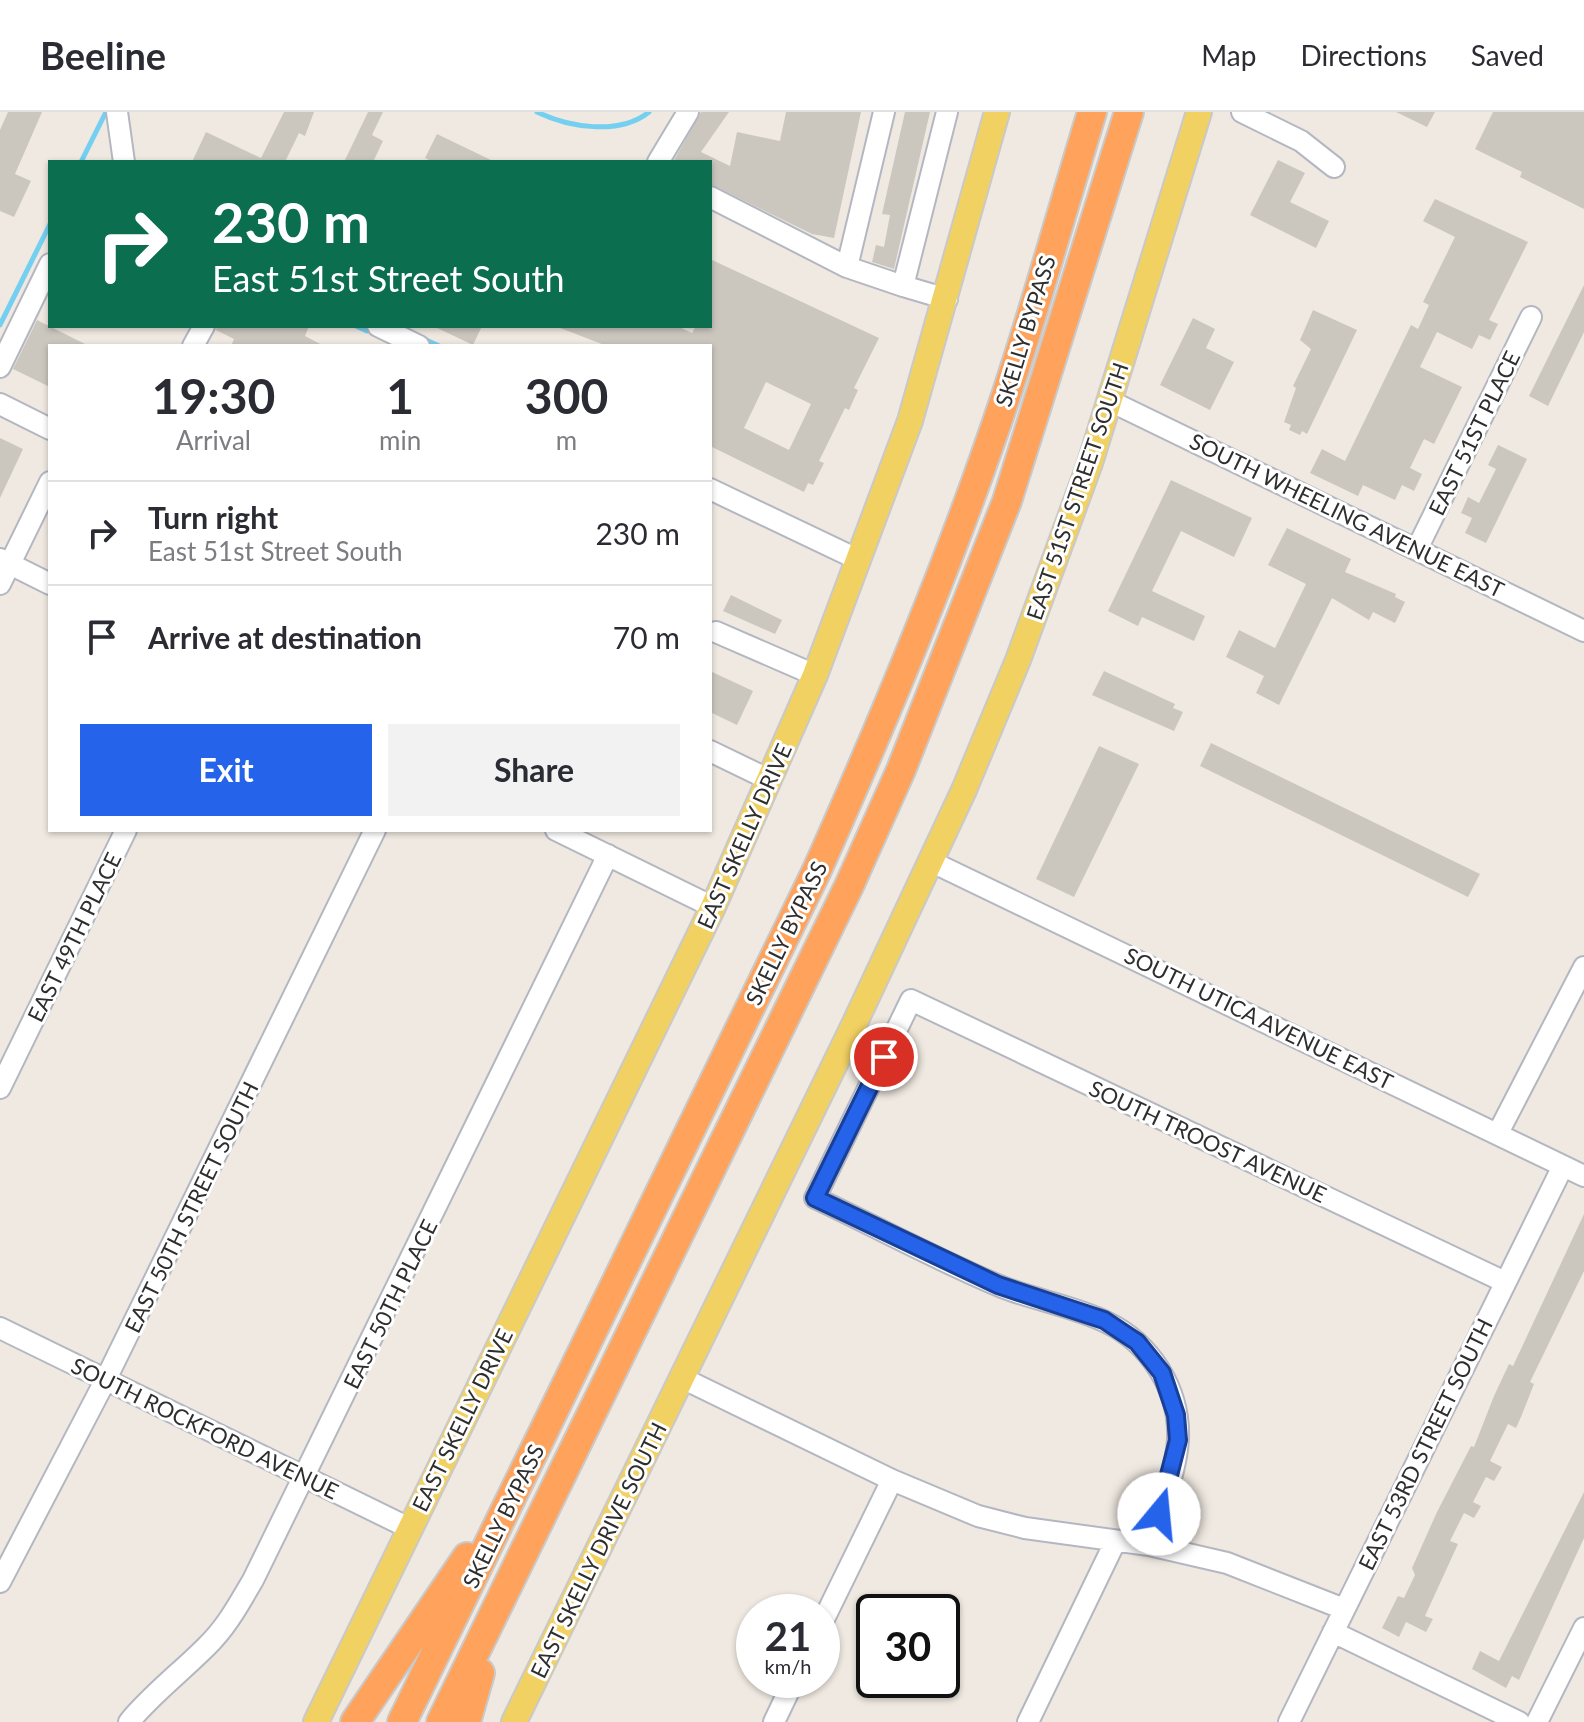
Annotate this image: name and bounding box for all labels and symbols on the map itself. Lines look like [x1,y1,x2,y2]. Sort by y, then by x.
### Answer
street label: SKELLY BYPASS [989,252,1061,410]
street label: EAST 51ST PLACE [1423,346,1525,520]
street label: EAST 51ST STREET SOUTH [1020,359,1134,623]
street label: SOUTH WHEELING AVENUE EAST [1185,427,1509,603]
street label: EAST SKELLY DRIVE [691,739,797,933]
street label: EAST 49TH PLACE [21,848,127,1026]
street label: SKELLY BYPASS [740,857,832,1009]
street label: SOUTH UTICA AVENUE EAST [1120,941,1398,1095]
pin [850,1023,918,1091]
street label: SOUTH TROOST AVENUE [1085,1074,1331,1208]
street label: EAST 50TH STREET SOUTH [118,1077,264,1337]
street label: EAST 50TH PLACE [337,1215,443,1393]
street label: EAST 53RD STREET SOUTH [1352,1314,1498,1574]
street label: EAST SKELLY DRIVE [406,1324,518,1516]
street label: SOUTH ROCKFORD AVENUE [67,1351,343,1505]
street label: EAST SKELLY DRIVE SOUTH [524,1418,672,1682]
street label: SKELLY BYPASS [457,1440,549,1592]
position arrow [1117,1472,1201,1556]
speed limit sign: 30 [856,1594,960,1698]

